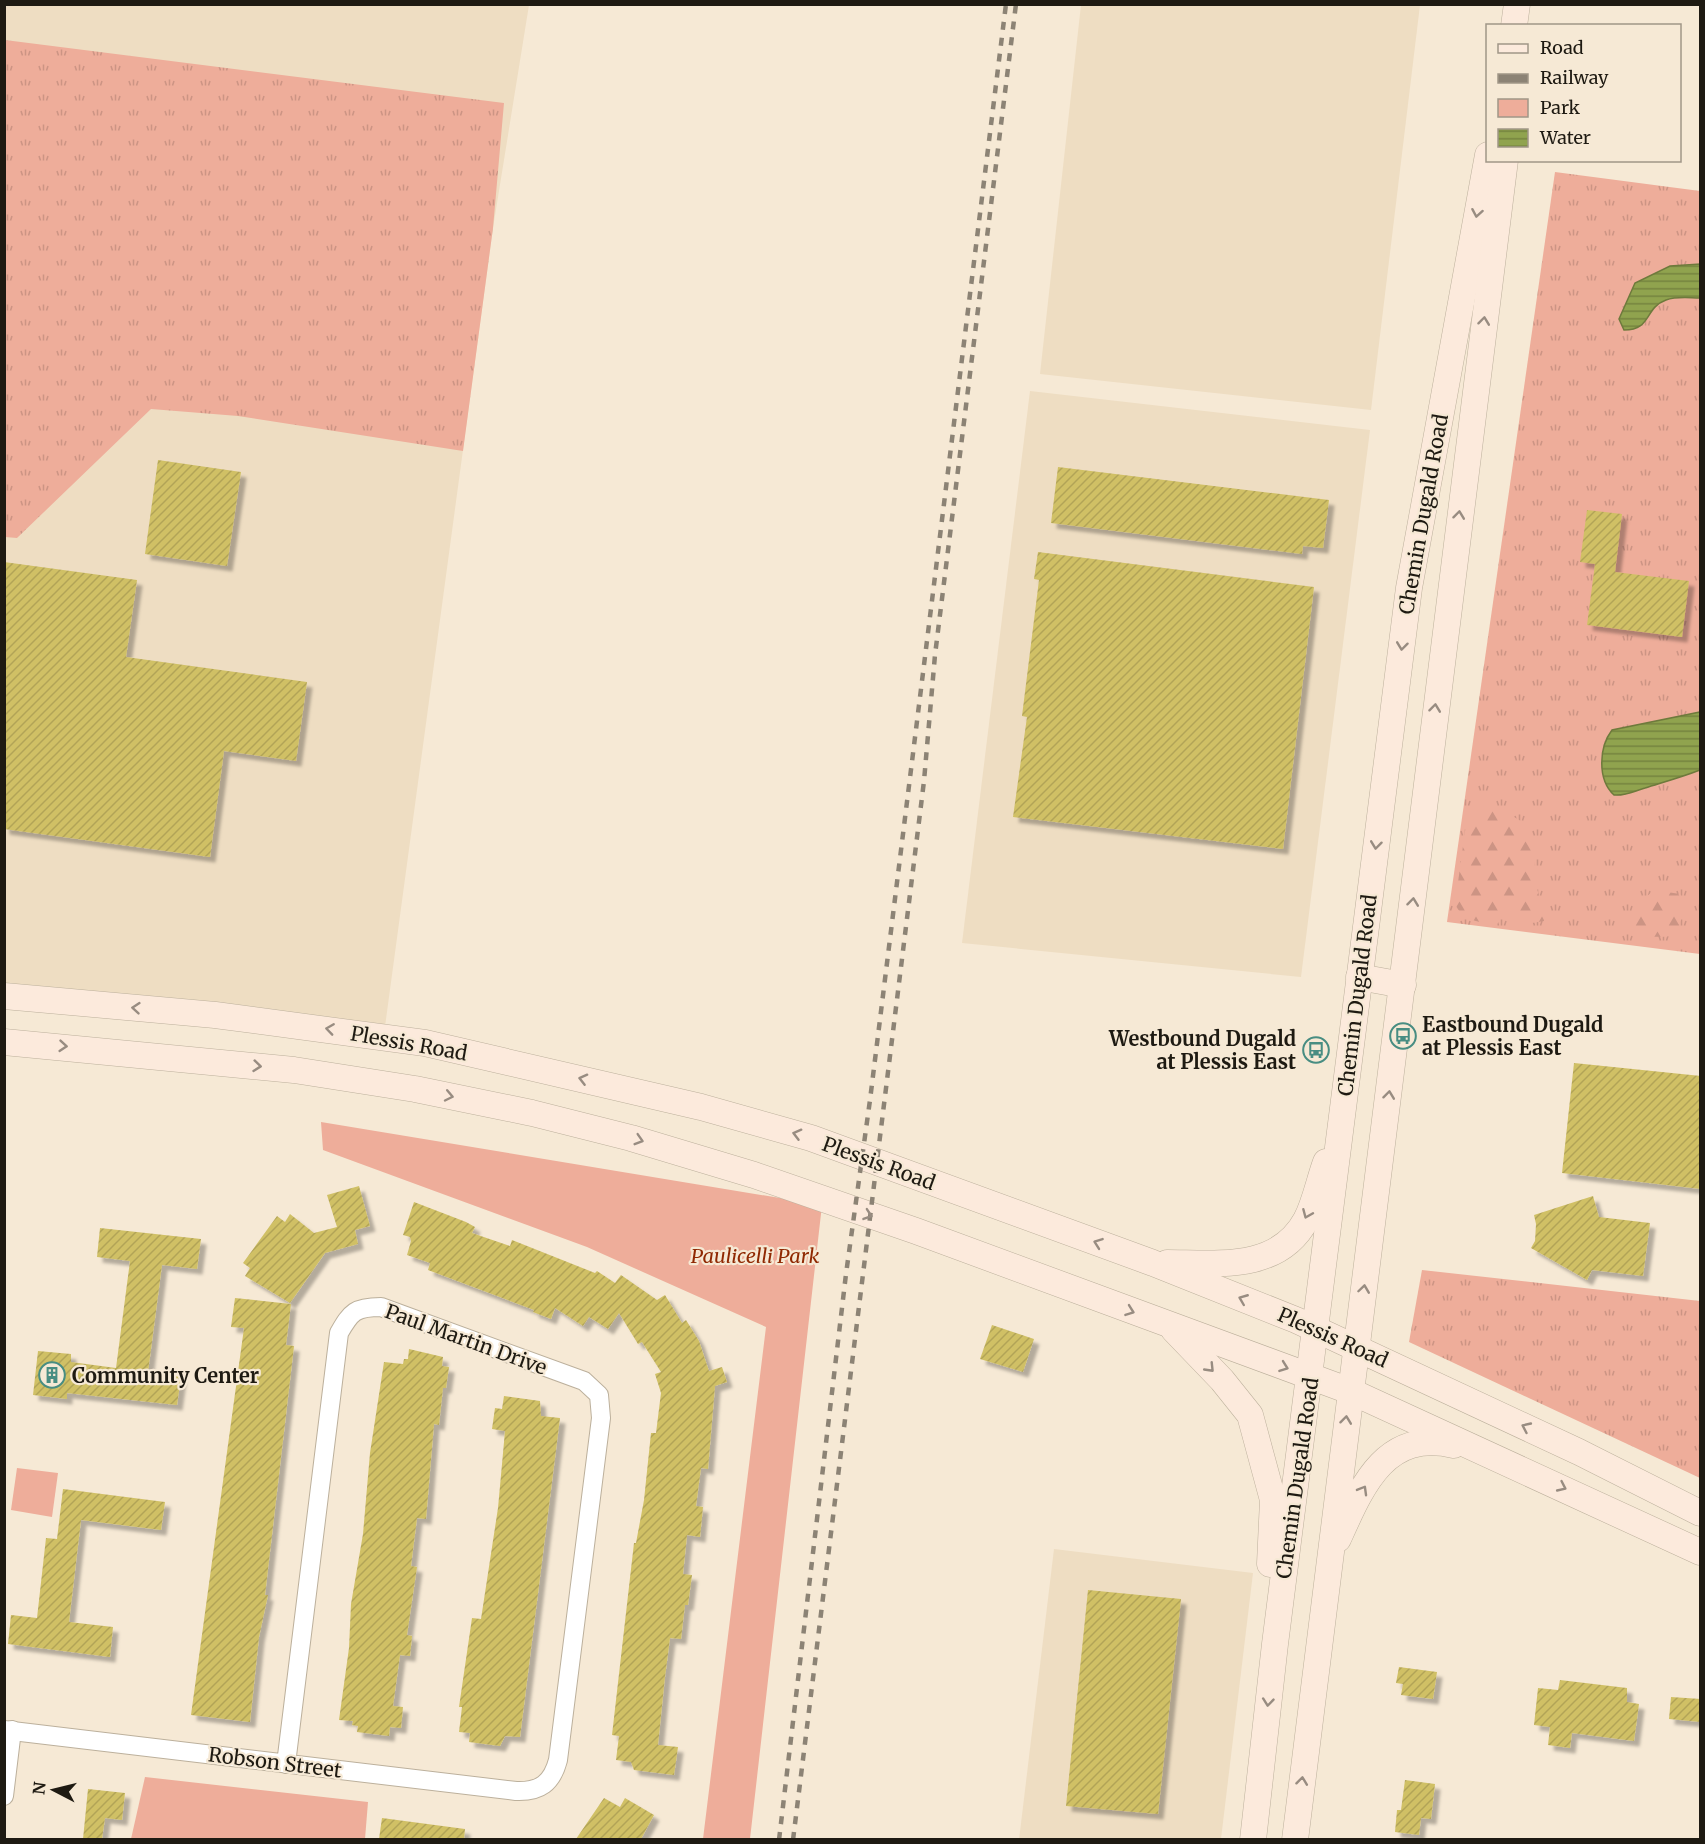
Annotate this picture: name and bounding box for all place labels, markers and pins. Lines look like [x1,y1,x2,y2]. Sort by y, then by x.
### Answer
place label: Eastbound Dugald at Plessis East [1422,1012,1603,1060]
bus stop icon: Eastbound Dugald at Plessis East [1388,1021,1418,1051]
place label: Westbound Dugald at Plessis East [1108,1026,1296,1074]
bus stop icon: Westbound Dugald at Plessis East [1301,1035,1331,1065]
building icon: Community Center [37,1360,67,1390]
place label: Community Center [72,1363,259,1388]

